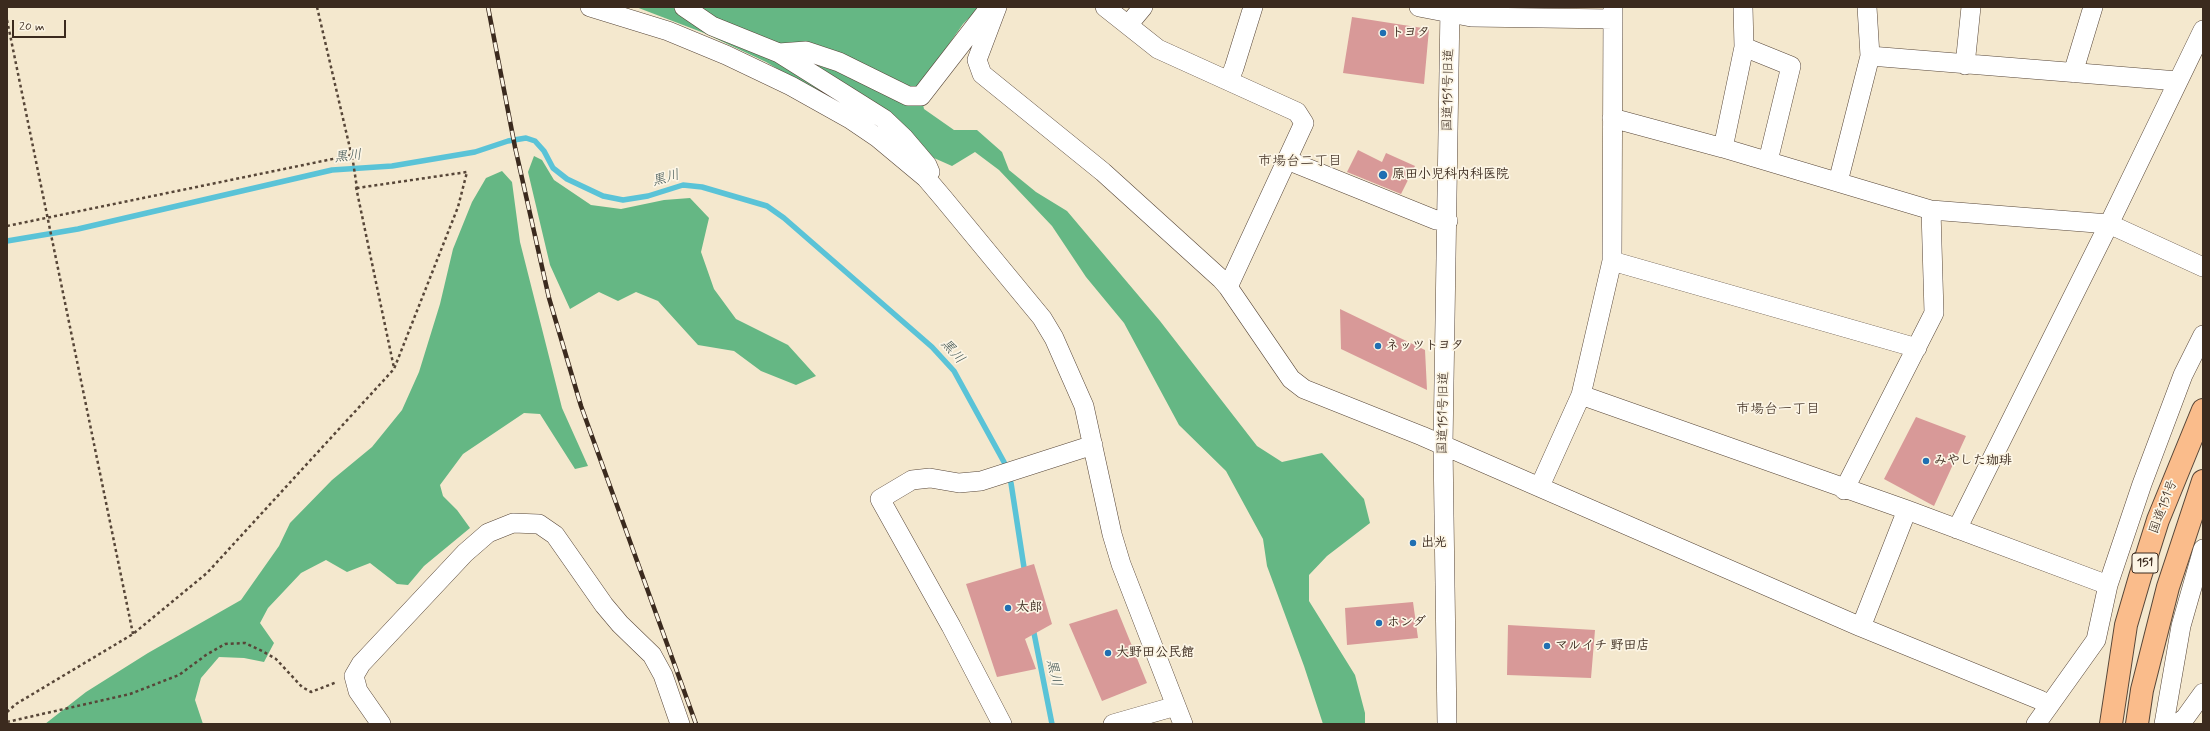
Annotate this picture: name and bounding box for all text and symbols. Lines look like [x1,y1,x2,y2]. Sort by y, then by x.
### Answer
scale bar [14,12,68,38]
text: 20 m [19,19,45,35]
place label: トヨタ [1391,25,1430,41]
marker: トヨタ [1378,28,1388,38]
street label: 国道151号旧道 [1440,48,1458,132]
water label: 黒川 [333,147,363,167]
district label: 市場台二丁目 [1258,154,1342,170]
water label: 黒川 [650,167,682,191]
place label: 原田小児科内科医院 [1392,167,1509,183]
marker: 原田小児科内科医院 [1377,169,1389,181]
water label: 黒川 [936,336,968,368]
place label: ネッツトヨタ [1386,338,1464,354]
marker: ネッツトヨタ [1373,341,1383,351]
street label: 国道151号旧道 [1435,371,1453,455]
district label: 市場台一丁目 [1736,402,1820,418]
place label: みやした珈琲 [1934,453,2012,469]
marker: みやした珈琲 [1921,456,1931,466]
street label: 国道151号 [2147,478,2181,536]
place label: 出光 [1421,535,1447,551]
marker: 出光 [1408,538,1418,548]
road number: 151 [2132,553,2158,573]
place label: 太郎 [1016,600,1042,616]
marker: 太郎 [1003,603,1013,613]
place label: ホンダ [1387,615,1426,631]
marker: ホンダ [1374,618,1384,628]
place label: マルイチ 野田店 [1555,638,1650,654]
marker: マルイチ 野田店 [1542,641,1552,651]
place label: 大野田公民館 [1116,645,1194,661]
marker: 大野田公民館 [1103,648,1113,658]
water label: 黒川 [1042,658,1064,688]

